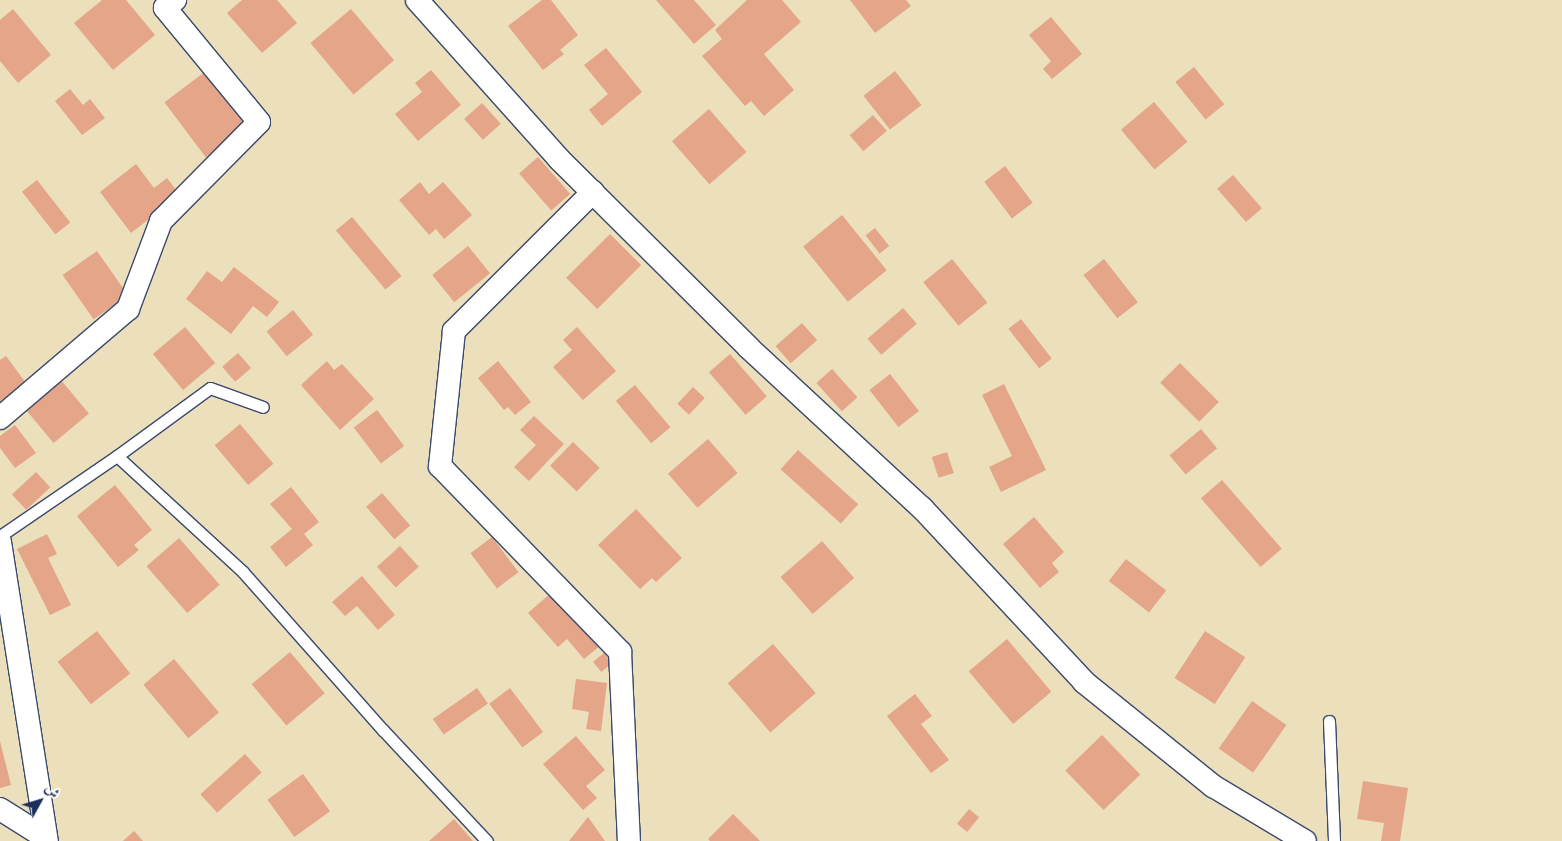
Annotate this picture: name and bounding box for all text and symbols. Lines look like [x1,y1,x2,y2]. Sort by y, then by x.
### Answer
north arrow [15,776,65,826]
text: ش [40,780,63,803]

